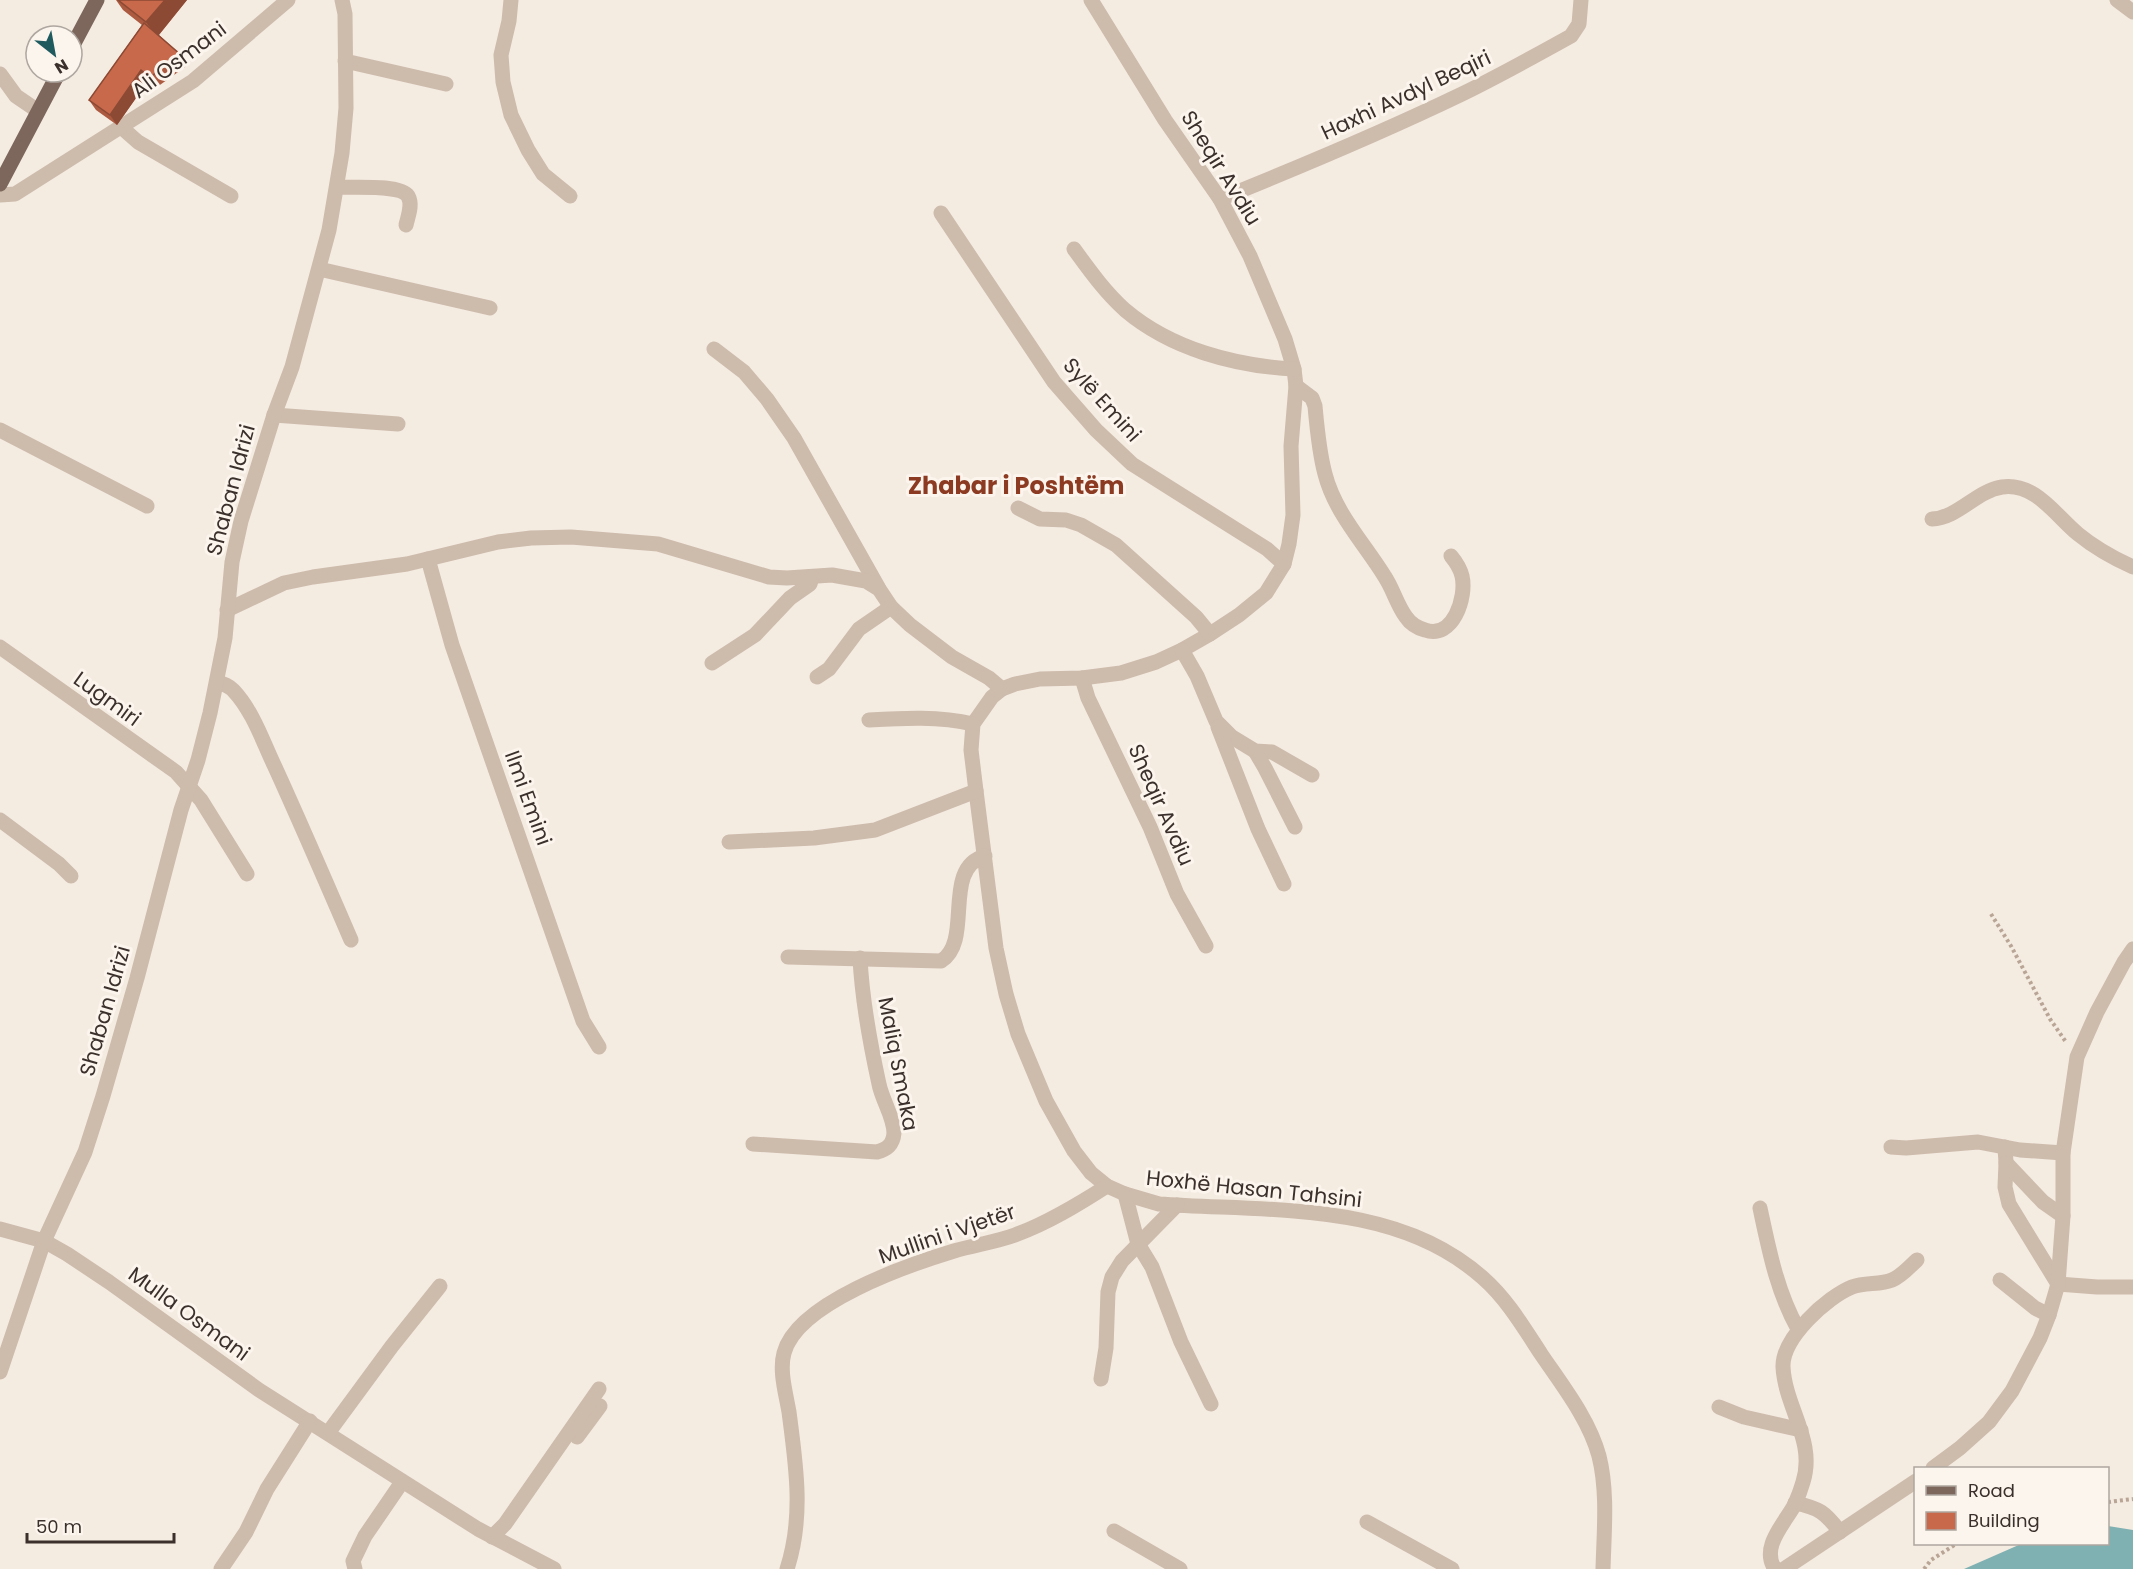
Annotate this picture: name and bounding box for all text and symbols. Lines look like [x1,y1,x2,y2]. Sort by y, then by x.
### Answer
street label: Ali Osmani [125,14,232,105]
north arrow [24,24,84,84]
street label: Haxhi Avdyl Beqiri [1316,43,1495,147]
text: N [50,53,73,79]
street label: Sheqir Avdiu [1175,105,1268,231]
street label: Sylë Emini [1057,351,1148,448]
street label: Shaban Idrizi [199,421,262,559]
district label: Zhabar i Poshtëm [908,469,1124,502]
street label: Lugmiri [68,664,147,733]
street label: Sheqir Avdiu [1122,739,1201,870]
street label: Ilmi Emini [498,746,559,849]
street label: Shaban Idrizi [72,942,137,1079]
street label: Maliq Smaka [871,995,926,1133]
street label: Hoxhë Hasan Tahsini [1145,1163,1363,1214]
street label: Mullini i Vjetër [875,1196,1019,1271]
street label: Mulla Osmani [123,1260,256,1368]
legend [1914,1467,2109,1545]
text: Road [1968,1478,2015,1503]
scale bar [27,1506,174,1544]
text: Building [1968,1508,2040,1533]
text: 50 m [36,1514,82,1539]

